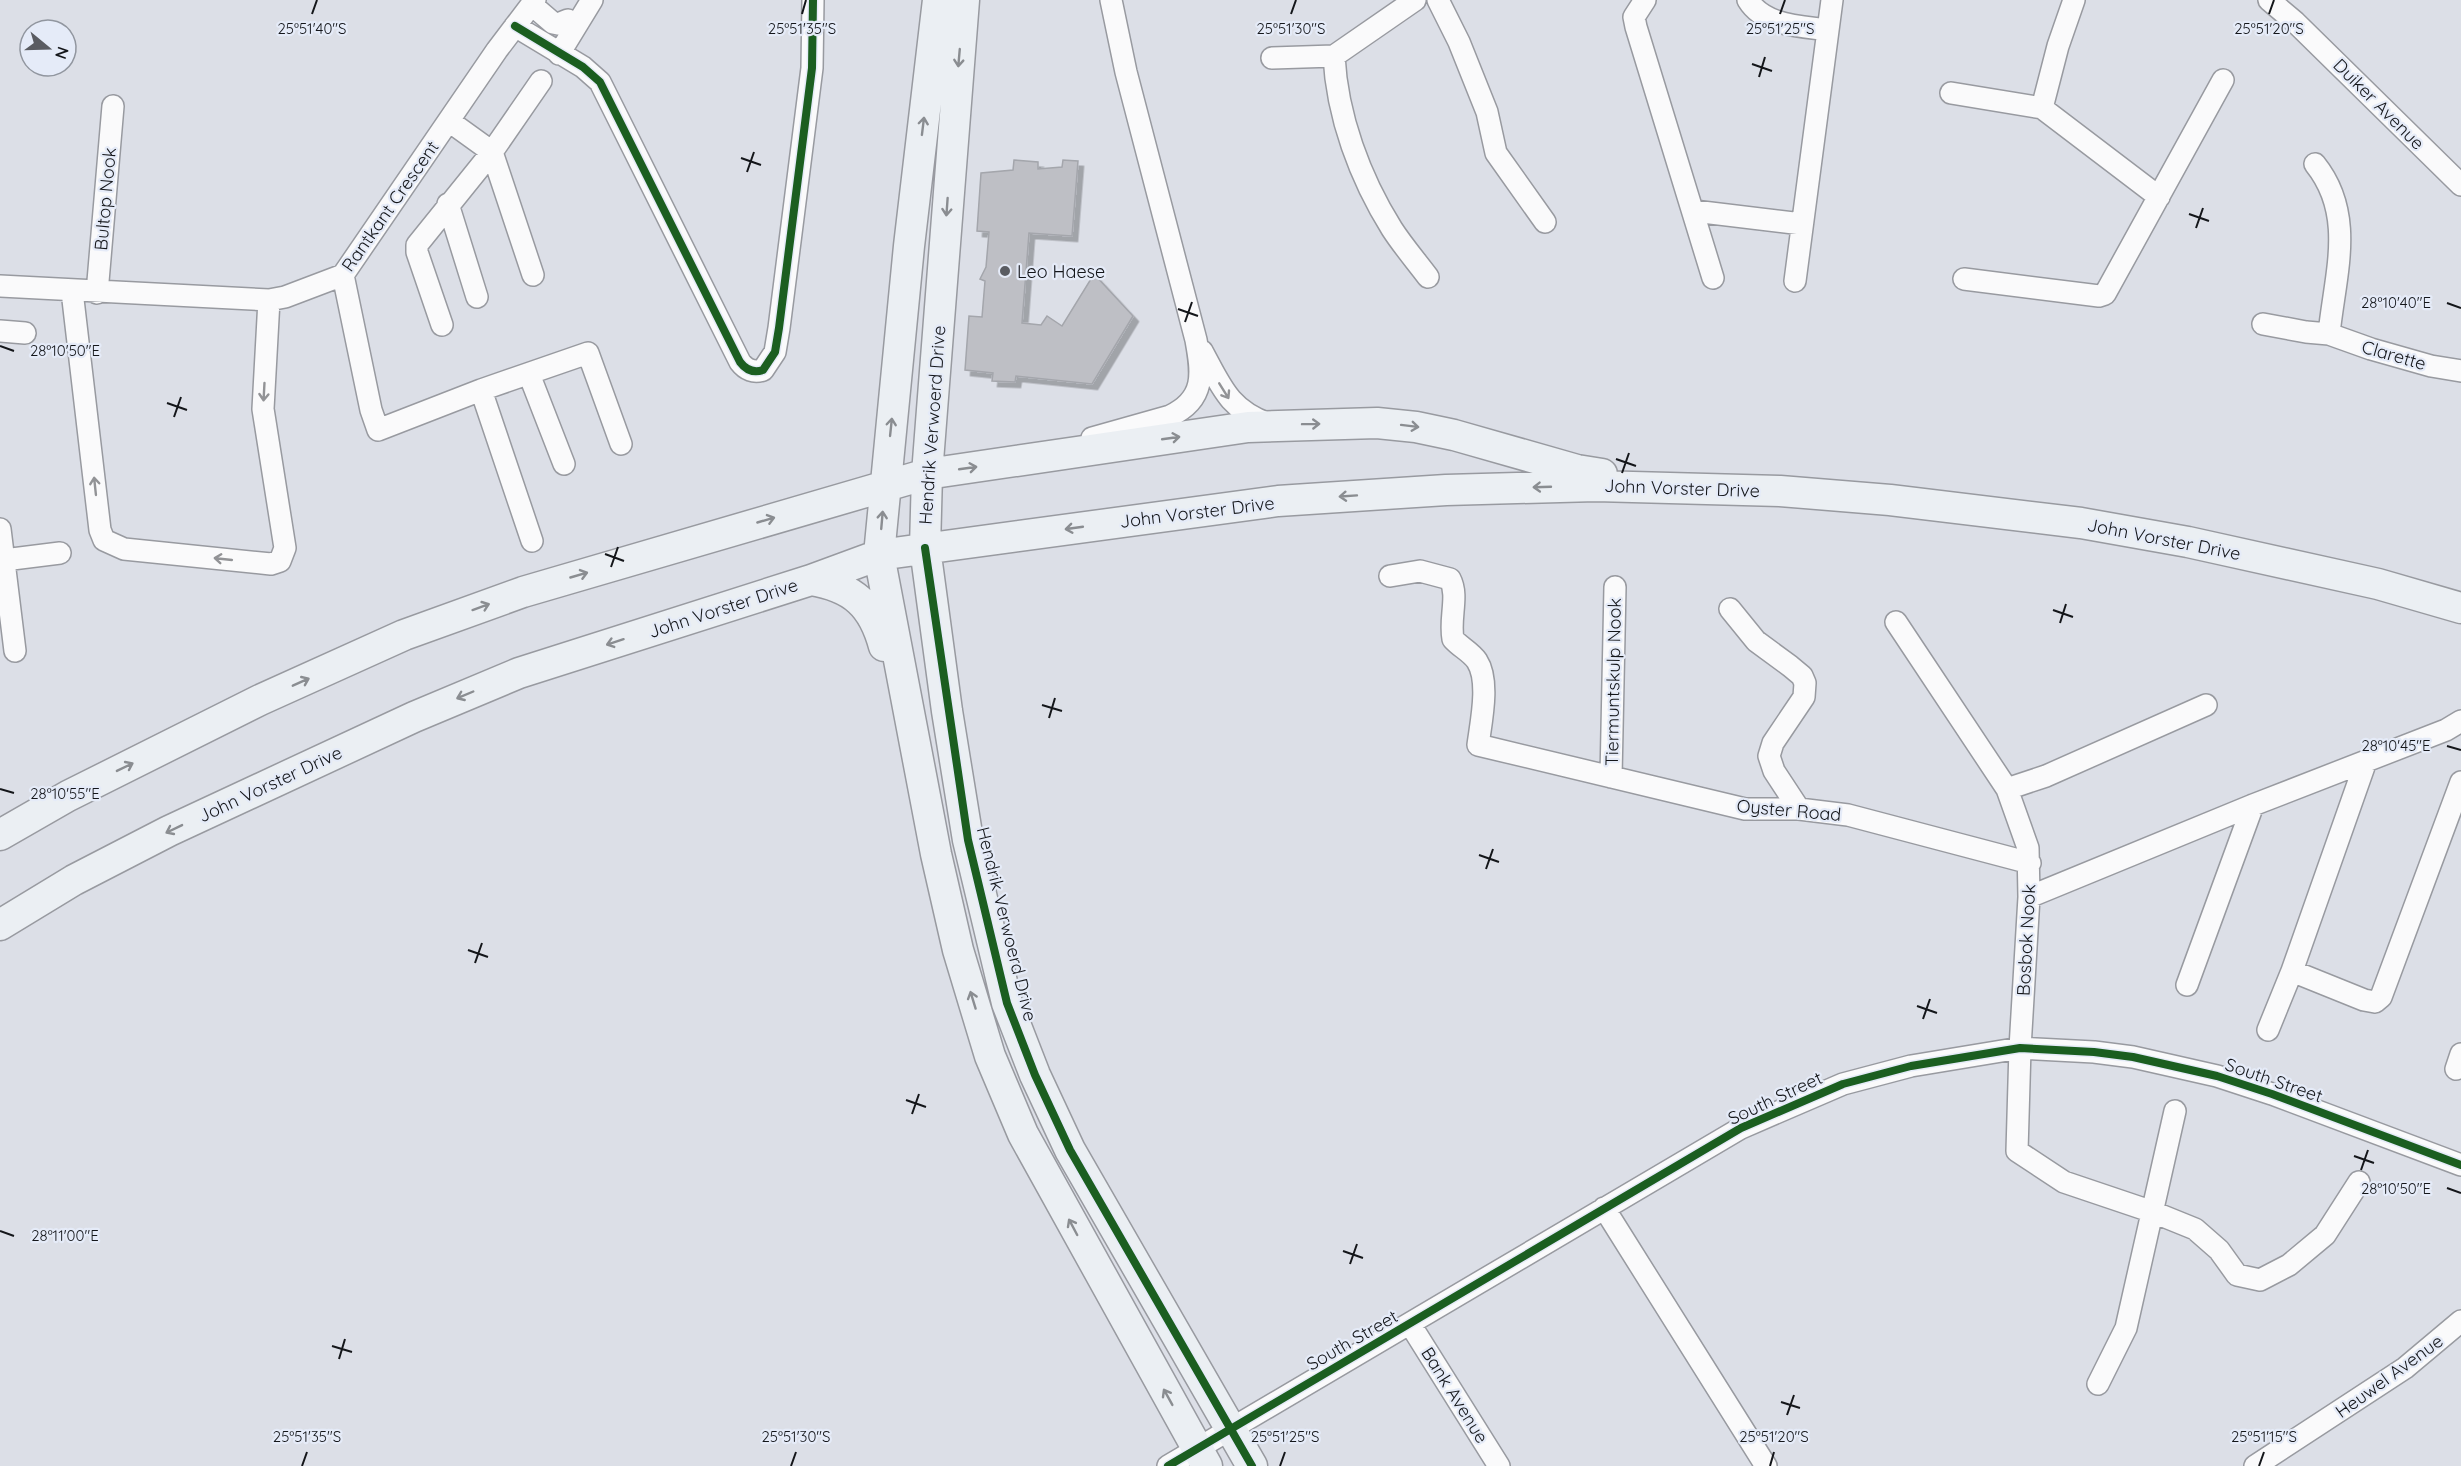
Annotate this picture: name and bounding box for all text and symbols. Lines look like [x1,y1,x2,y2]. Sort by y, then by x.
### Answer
north arrow [18,18,78,78]
text: 25°51'40"S [277,19,347,38]
text: 25°51'35"S [768,19,836,38]
text: 25°51'30"S [1256,19,1326,38]
text: 25°51'25"S [1746,19,1814,38]
text: 25°51'20"S [2234,19,2304,38]
text: N [51,44,74,62]
one-way arrow [953,48,964,68]
street label: Duiker Avenue [2328,53,2430,155]
one-way arrow [918,116,929,136]
street label: Rantkant Crescent [336,136,444,276]
street label: Bultop Nook [89,147,121,251]
one-way arrow [942,197,953,217]
place label: Leo Haese [1017,260,1105,283]
marker: Leo Haese [998,264,1012,278]
text: 28°10'40"E [2361,293,2431,312]
street label: Hendrik Verwoerd Drive [914,325,950,525]
street label: Clarette [2359,335,2429,375]
text: 28°10'50"E [30,341,100,360]
one-way arrow [258,381,269,401]
one-way arrow [1219,382,1231,399]
one-way arrow [886,417,897,437]
one-way arrow [1301,418,1321,430]
one-way arrow [1400,421,1420,432]
one-way arrow [1160,433,1180,444]
one-way arrow [957,463,977,474]
street label: John Vorster Drive [1604,474,1760,502]
one-way arrow [89,477,100,497]
one-way arrow [1533,482,1553,493]
street label: John Vorster Drive [1118,491,1276,533]
one-way arrow [1338,491,1358,502]
one-way arrow [877,511,888,530]
street label: John Vorster Drive [2085,513,2243,565]
one-way arrow [756,514,775,525]
one-way arrow [1064,523,1084,534]
one-way arrow [213,553,233,564]
one-way arrow [569,569,588,580]
street label: John Vorster Drive [645,573,801,643]
street label: Tiermuntskulp Nook [1600,598,1626,766]
one-way arrow [471,601,489,612]
one-way arrow [606,637,625,648]
one-way arrow [291,675,309,687]
one-way arrow [457,690,475,701]
text: 28°10'45"E [2361,736,2431,755]
street label: John Vorster Drive [195,741,345,827]
one-way arrow [116,761,134,773]
text: 28°10'55"E [30,784,100,803]
street label: Oyster Road [1736,794,1842,826]
one-way arrow [165,824,183,836]
street label: Hendrik Verwoerd Drive [972,824,1042,1024]
street label: Bosbok Nook [2012,884,2040,996]
one-way arrow [967,991,978,1010]
street label: South Street [2222,1053,2326,1107]
street label: South Street [1724,1066,1826,1130]
text: 28°10'50"E [2361,1179,2431,1198]
one-way arrow [1067,1219,1079,1236]
text: 28°11'00"E [31,1226,99,1245]
street label: South Street [1302,1305,1402,1375]
street label: Heuwel Avenue [2331,1329,2447,1423]
street label: Bank Avenue [1416,1343,1494,1447]
one-way arrow [1162,1389,1173,1407]
text: 25°51'35"S [273,1427,341,1446]
text: 25°51'30"S [761,1427,831,1446]
text: 25°51'25"S [1251,1427,1319,1446]
text: 25°51'20"S [1739,1427,1809,1446]
text: 25°51'15"S [2231,1427,2297,1446]

